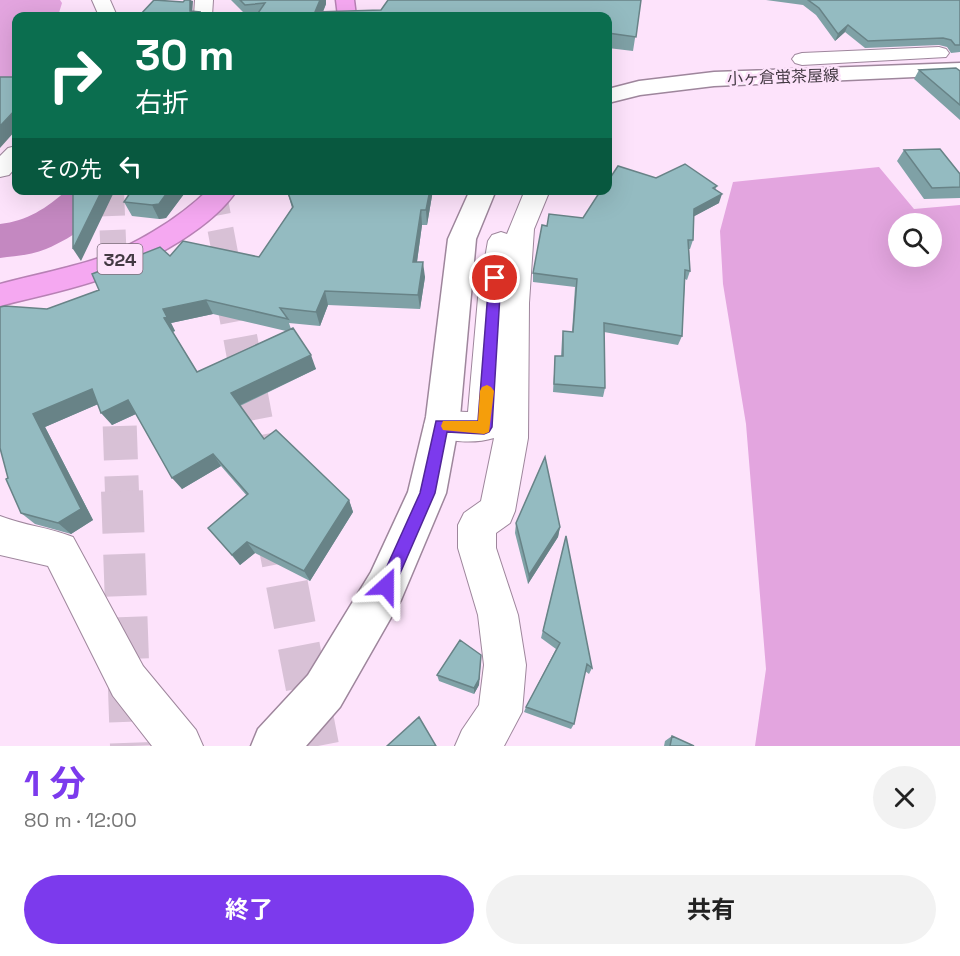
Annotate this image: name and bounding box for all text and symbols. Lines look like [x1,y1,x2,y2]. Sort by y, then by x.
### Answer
text: 30 m [135,29,234,82]
icon: right [36,36,114,114]
street label: 小ヶ倉蛍茶屋線 [727,65,839,89]
text: 右折 [135,85,189,120]
icon: left [114,150,147,183]
text: その先 [36,155,102,183]
map controls [888,213,942,267]
button: search [888,213,942,267]
road number: 324 [98,244,142,274]
pin [469,252,520,303]
icon: arrive [478,261,511,294]
position arrow [354,554,418,618]
text: 1 分 [24,761,85,807]
button: close [873,766,936,829]
text: 80 m · 12:00 [24,807,137,833]
button: 終了 [24,875,474,944]
button: 共有 [486,875,936,944]

